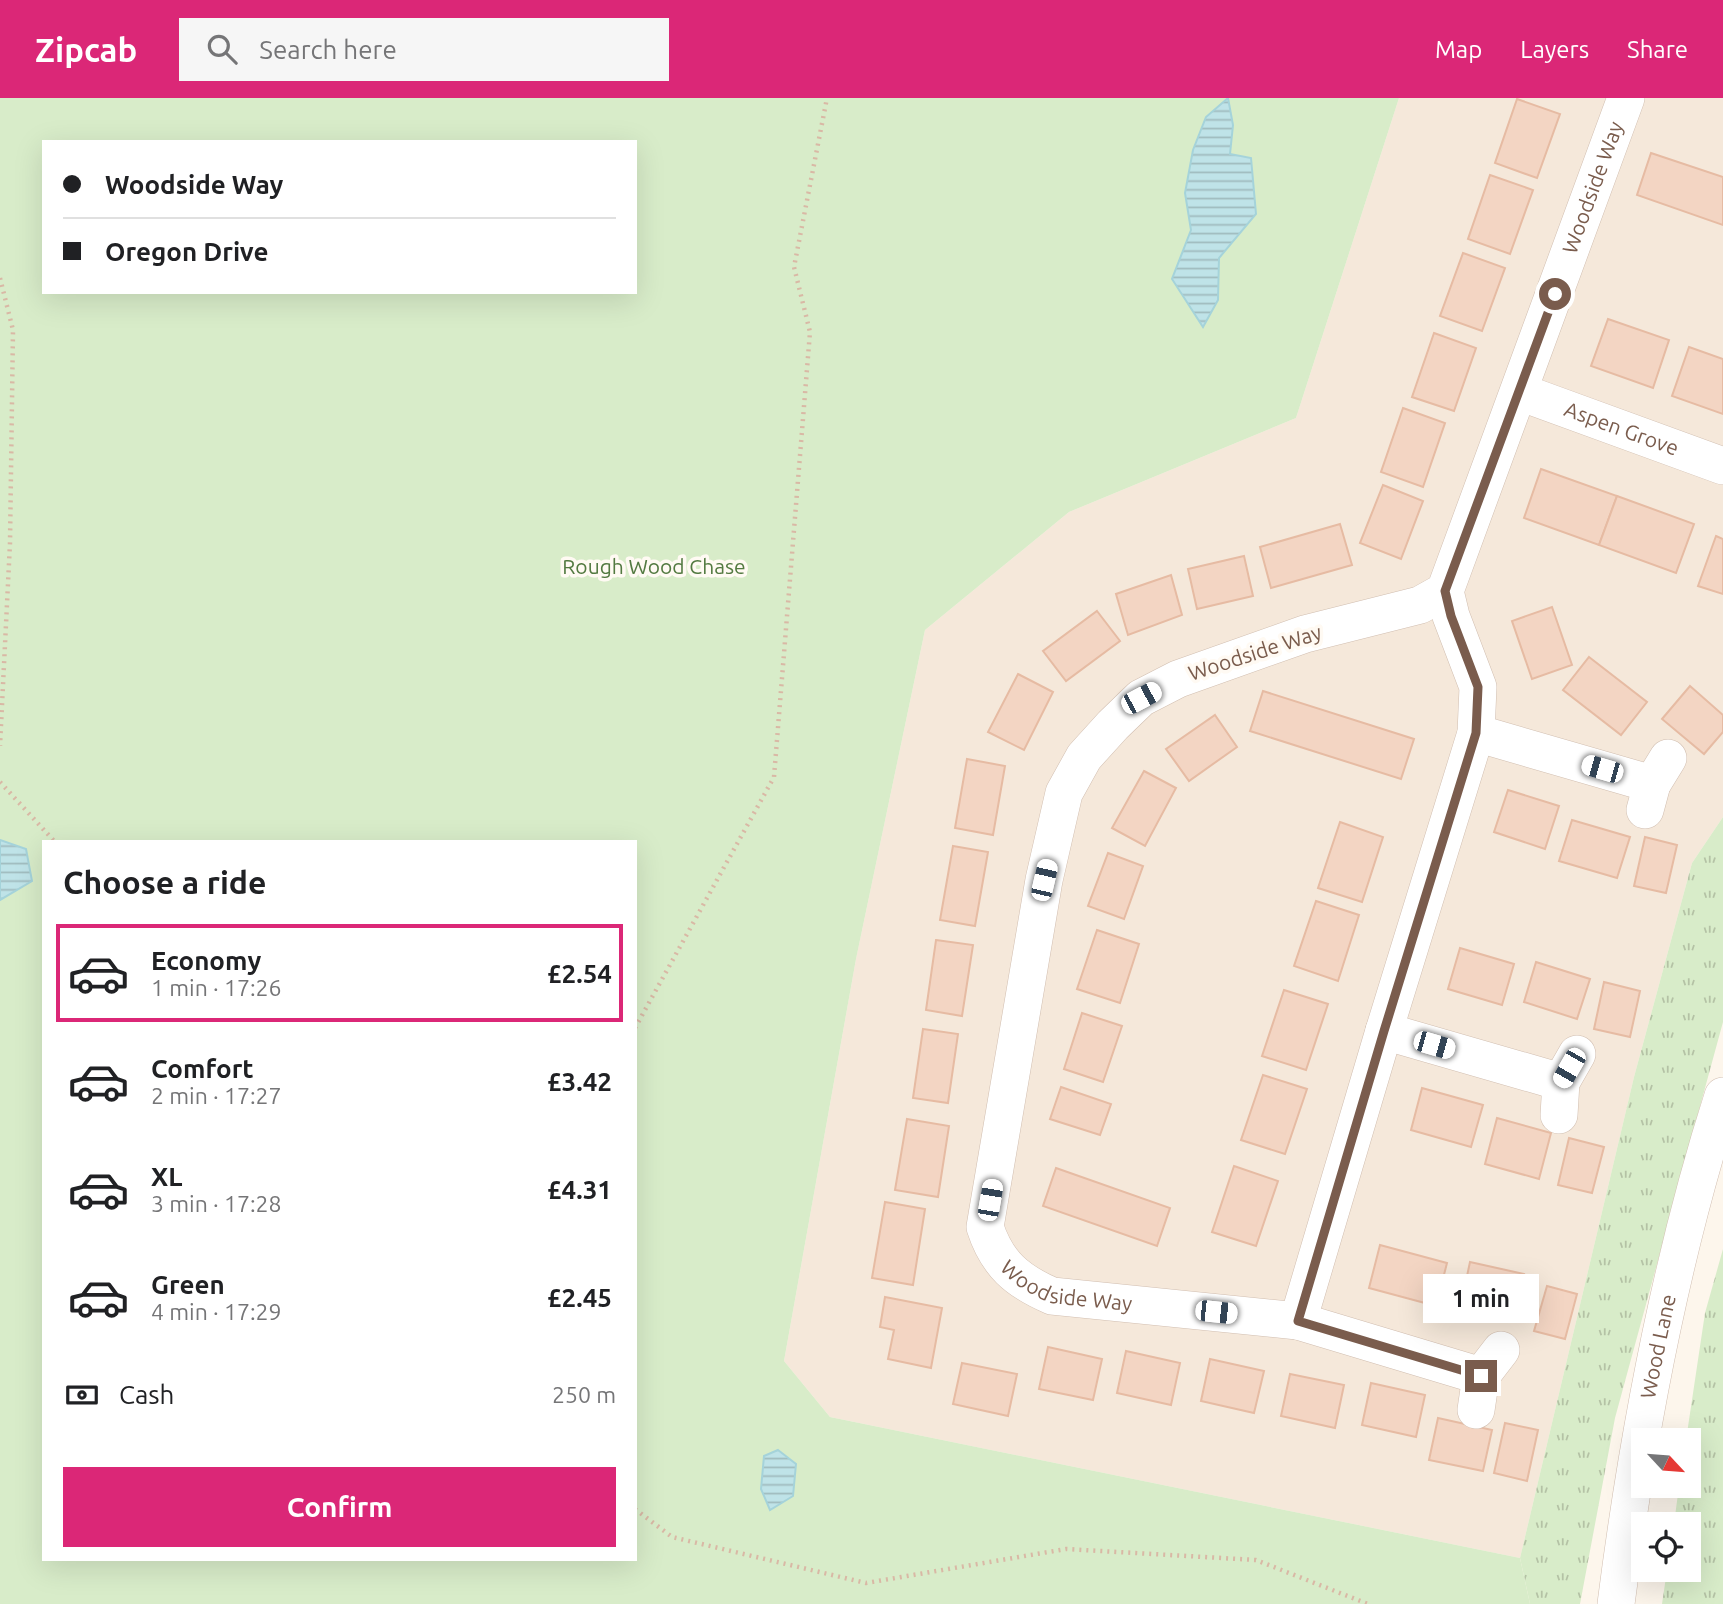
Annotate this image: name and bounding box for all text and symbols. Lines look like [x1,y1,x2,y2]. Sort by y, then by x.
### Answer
search box [179,18,669,81]
icon: search [203,30,241,68]
text: Zipcab [35,31,137,68]
text: Search here [259,35,397,64]
text: Map [1435,36,1482,63]
text: Layers [1520,36,1589,63]
text: Share [1627,36,1688,63]
street label: Woodside Way [1557,118,1627,257]
text: Woodside Way [105,170,283,199]
text: Oregon Drive [105,237,268,266]
route start [1539,278,1571,310]
street label: Aspen Grove [1561,396,1682,460]
park label: Rough Wood Chase [562,554,746,578]
street label: Woodside Way [1185,619,1324,685]
car [1118,679,1165,717]
car [1579,753,1626,785]
car [1030,857,1059,903]
text: Choose a ride [63,864,266,900]
icon: car [67,942,130,1005]
text: Economy [151,946,261,975]
text: £2.54 [547,959,612,988]
text: 1 min · 17:26 [151,975,282,1000]
car [1411,1029,1458,1061]
car [1550,1045,1589,1091]
icon: car [67,1050,130,1113]
text: Comfort [151,1054,254,1083]
text: £3.42 [547,1067,612,1096]
text: 2 min · 17:27 [151,1083,282,1108]
icon: car [67,1158,130,1221]
text: XL [151,1162,182,1191]
text: £4.31 [547,1175,612,1204]
car [977,1177,1004,1223]
text: 3 min · 17:28 [151,1191,282,1216]
street label: Woodside Way [996,1255,1133,1315]
icon: car [67,1266,130,1329]
text: Green [151,1270,225,1299]
callout: 1 min [1423,1274,1539,1324]
text: £2.45 [547,1283,612,1312]
text: 1 min [1452,1286,1510,1311]
street label: Wood Lane [1635,1292,1680,1400]
text: 4 min · 17:29 [151,1299,282,1324]
car [1195,1299,1238,1325]
route end [1465,1360,1497,1392]
icon: cash [63,1376,101,1414]
text: Cash [119,1380,174,1409]
text: 250 m [552,1382,616,1407]
north arrow [1631,1428,1701,1498]
map controls [1631,1428,1701,1582]
button: Confirm [63,1467,616,1547]
button: locate [1631,1512,1701,1582]

